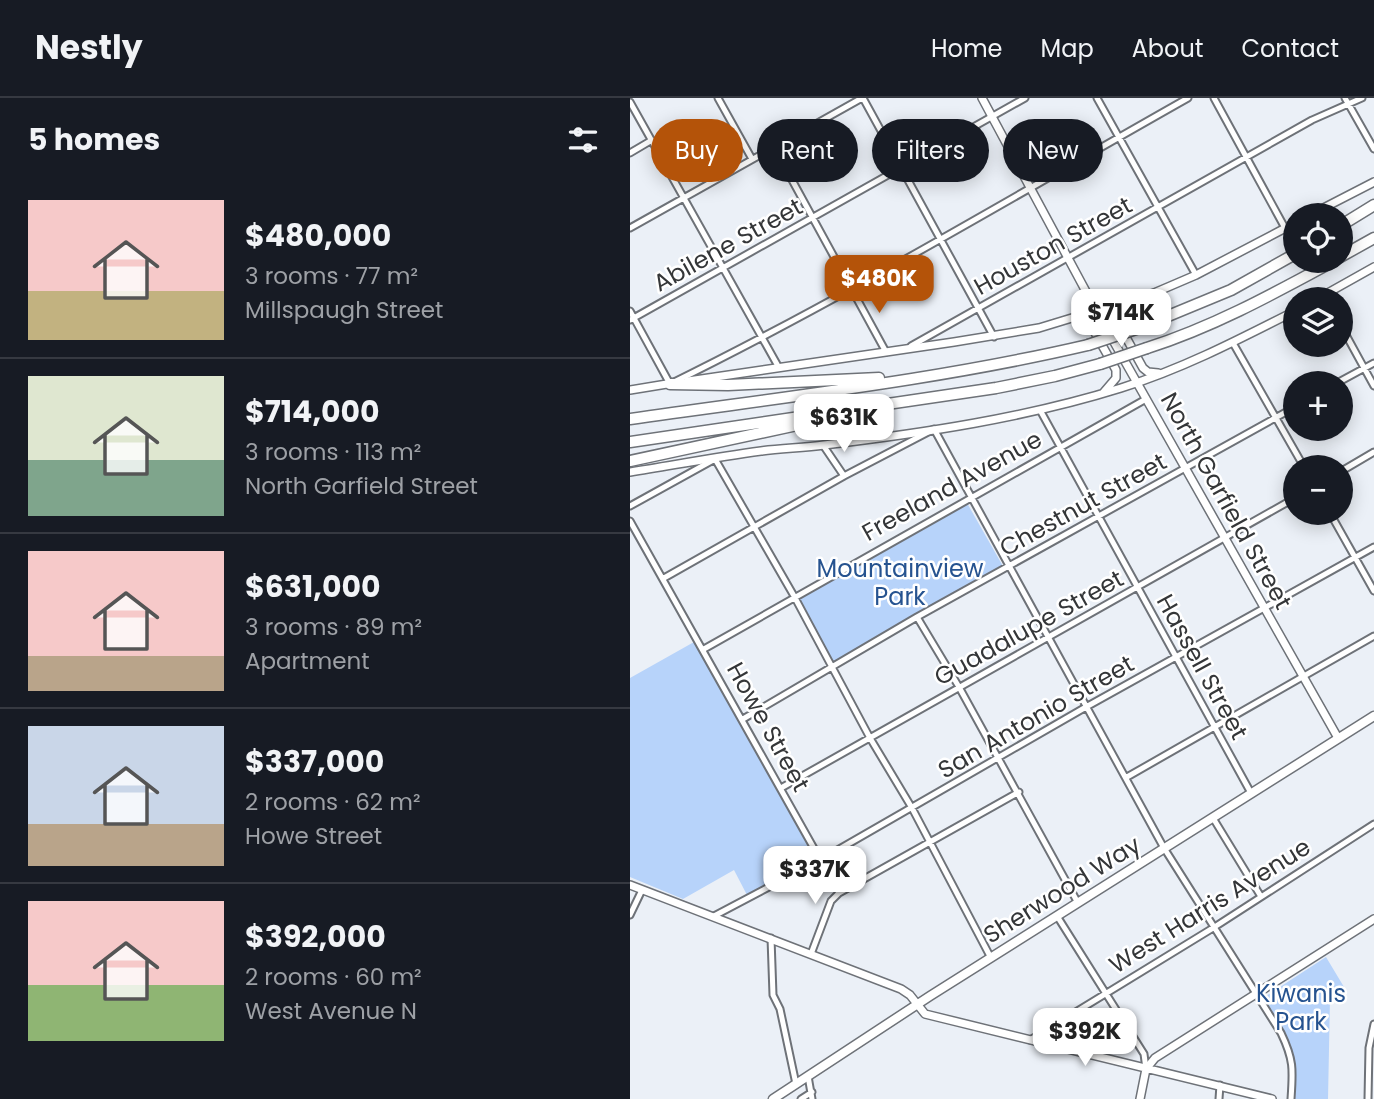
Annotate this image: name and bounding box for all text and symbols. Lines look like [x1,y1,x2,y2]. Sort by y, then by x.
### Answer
text: Nestly [35,24,143,71]
text: Home [931,32,1003,65]
text: Map [1041,32,1094,65]
text: About [1132,32,1203,65]
text: Contact [1241,32,1339,65]
text: 5 homes [28,118,160,161]
chip: Buy [651,119,743,182]
chip: Rent [757,119,858,182]
chip: Filters [872,119,989,182]
chip: New [1003,119,1103,182]
icon: filters [564,121,602,159]
street label: Houston Street [968,188,1138,303]
street label: Abilene Street [647,190,808,299]
map controls [1283,203,1353,525]
button: locate [1283,203,1353,273]
text: $480,000 [245,214,391,257]
icon: home [84,228,168,312]
pin: $480K [830,256,928,315]
text: 3 rooms · 77 m² [245,260,418,292]
text: $480K [841,262,917,294]
button: layers [1283,287,1353,357]
pin: $714K [1072,289,1170,349]
text: Millspaugh Street [245,294,443,326]
text: $714K [1087,296,1155,328]
button: + [1283,371,1353,441]
street label: North Garfield Street [1153,386,1300,615]
text: $714,000 [245,390,380,433]
pin: $631K [795,394,893,454]
text: $631K [810,401,878,433]
icon: home [84,404,168,488]
street label: Freeland Avenue [856,422,1048,549]
text: 3 rooms · 113 m² [245,436,421,468]
street label: Chestnut Street [993,445,1172,564]
button: − [1283,455,1353,525]
text: North Garfield Street [245,470,478,502]
park label: Mountainview Park [817,552,984,613]
street label: Guadalupe Street [928,562,1129,693]
text: $631,000 [245,565,381,608]
icon: home [84,579,168,663]
street label: Hassell Street [1149,588,1256,745]
text: 3 rooms · 89 m² [245,611,422,643]
text: Apartment [245,645,370,677]
street label: San Antonio Street [932,647,1140,786]
street label: Howe Street [719,656,818,797]
text: $337,000 [245,740,384,783]
icon: home [84,754,168,838]
text: 2 rooms · 62 m² [245,786,421,818]
text: Howe Street [245,820,382,852]
street label: Sherwood Way [977,828,1147,951]
street label: West Harris Avenue [1103,830,1317,981]
pin: $337K [766,846,864,906]
text: $337K [779,853,851,885]
text: $392,000 [245,915,386,958]
icon: home [84,929,168,1013]
text: 2 rooms · 60 m² [245,961,422,993]
park label: Kiwanis Park [1256,977,1346,1038]
text: West Avenue N [245,995,417,1027]
pin: $392K [1036,1009,1134,1068]
text: $392K [1049,1015,1121,1047]

